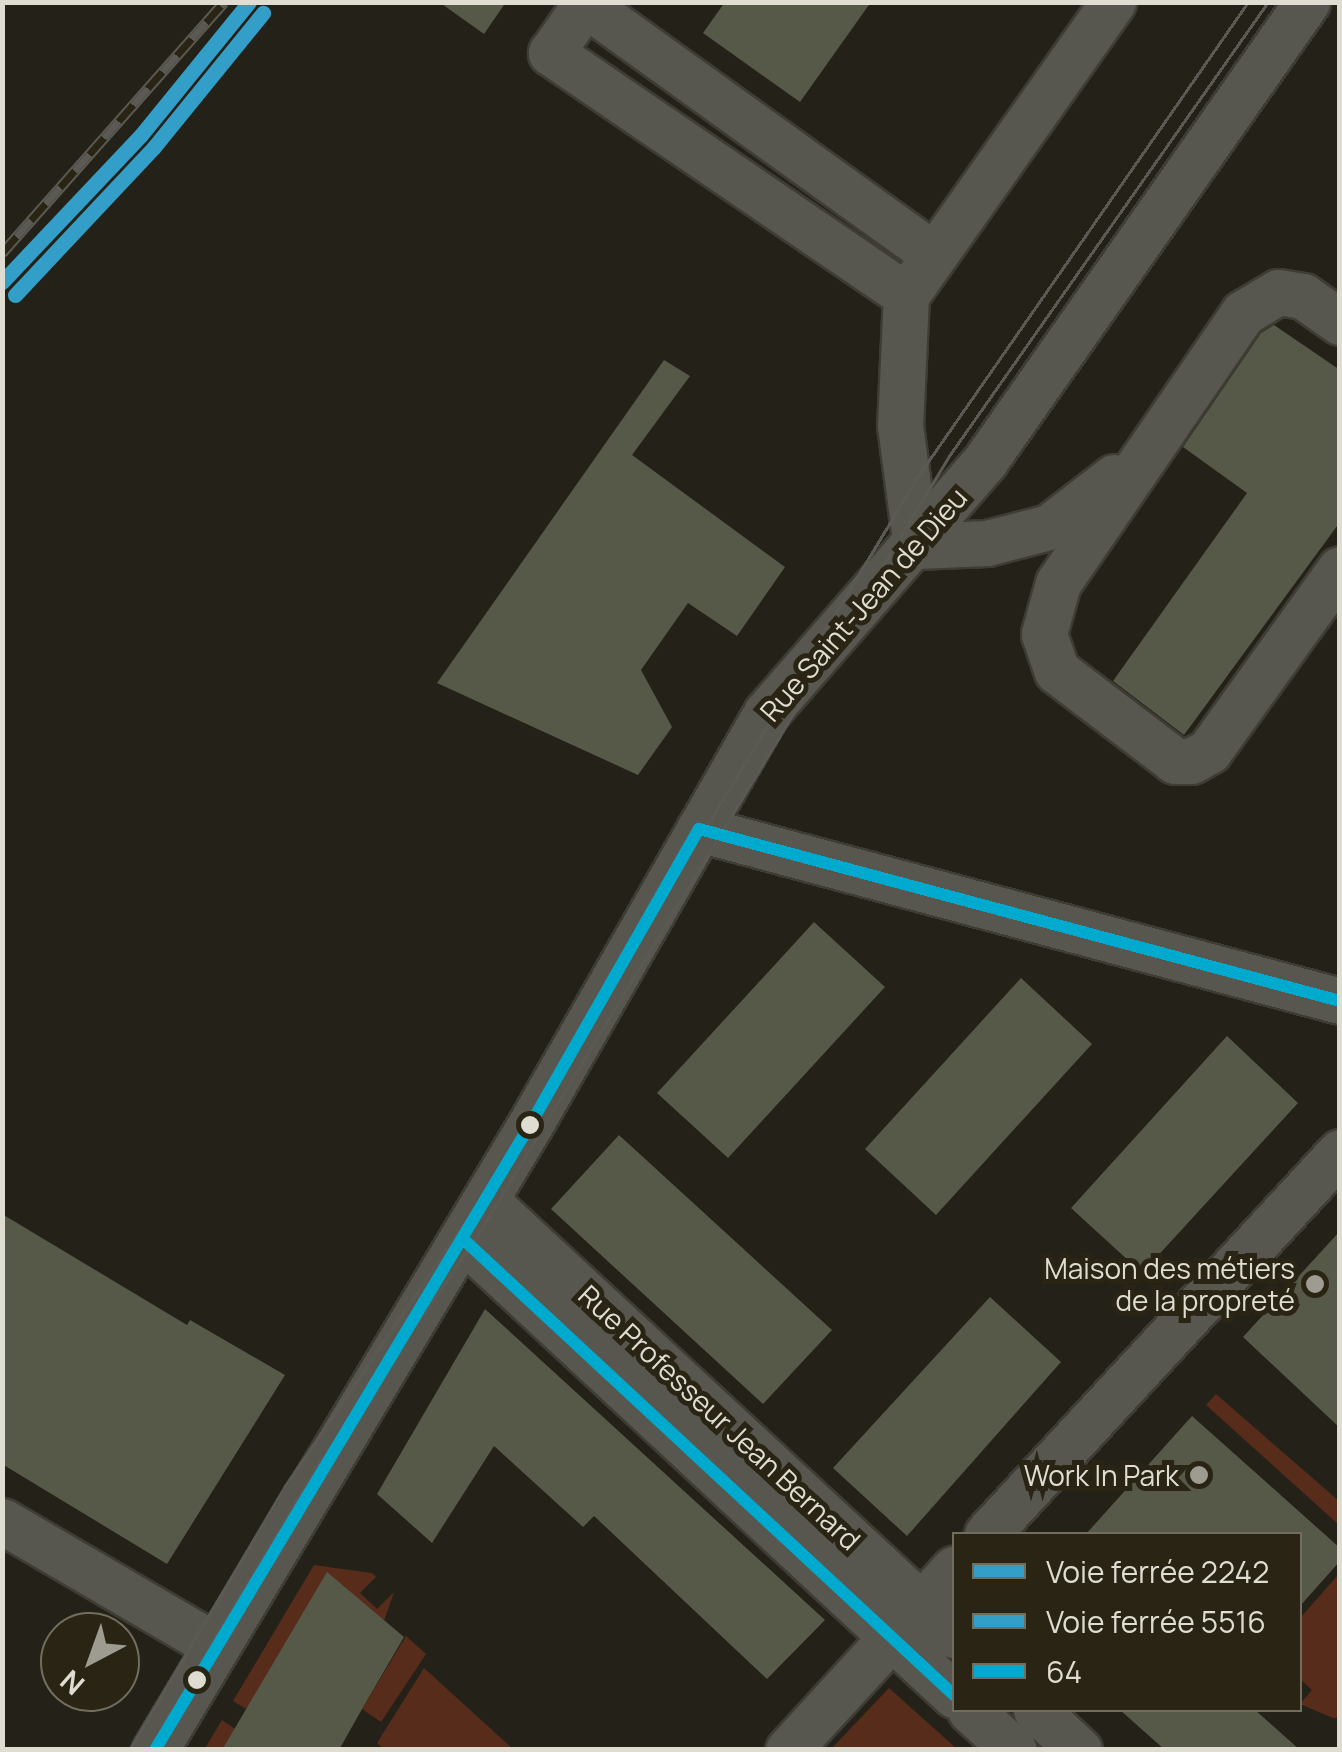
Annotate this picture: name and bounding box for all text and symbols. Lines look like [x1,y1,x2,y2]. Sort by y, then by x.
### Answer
street label: Rue Saint-Jean de Dieu [753,480,973,728]
unlabelled marker [520,1115,540,1135]
place label: Maison des métiers de la propreté [1044,1251,1295,1317]
marker: Maison des métiers de la propreté [1304,1273,1326,1295]
street label: Rue Professeur Jean Bernard [572,1278,868,1556]
place label: Work In Park [1024,1458,1179,1492]
marker: Work In Park [1188,1464,1210,1486]
legend [952,1532,1302,1712]
text: Voie ferrée 2242 [1046,1551,1269,1592]
text: Voie ferrée 5516 [1046,1601,1266,1642]
north arrow [40,1612,140,1712]
text: 64 [1046,1651,1082,1692]
text: N [52,1662,92,1704]
unlabelled marker [187,1670,207,1690]

